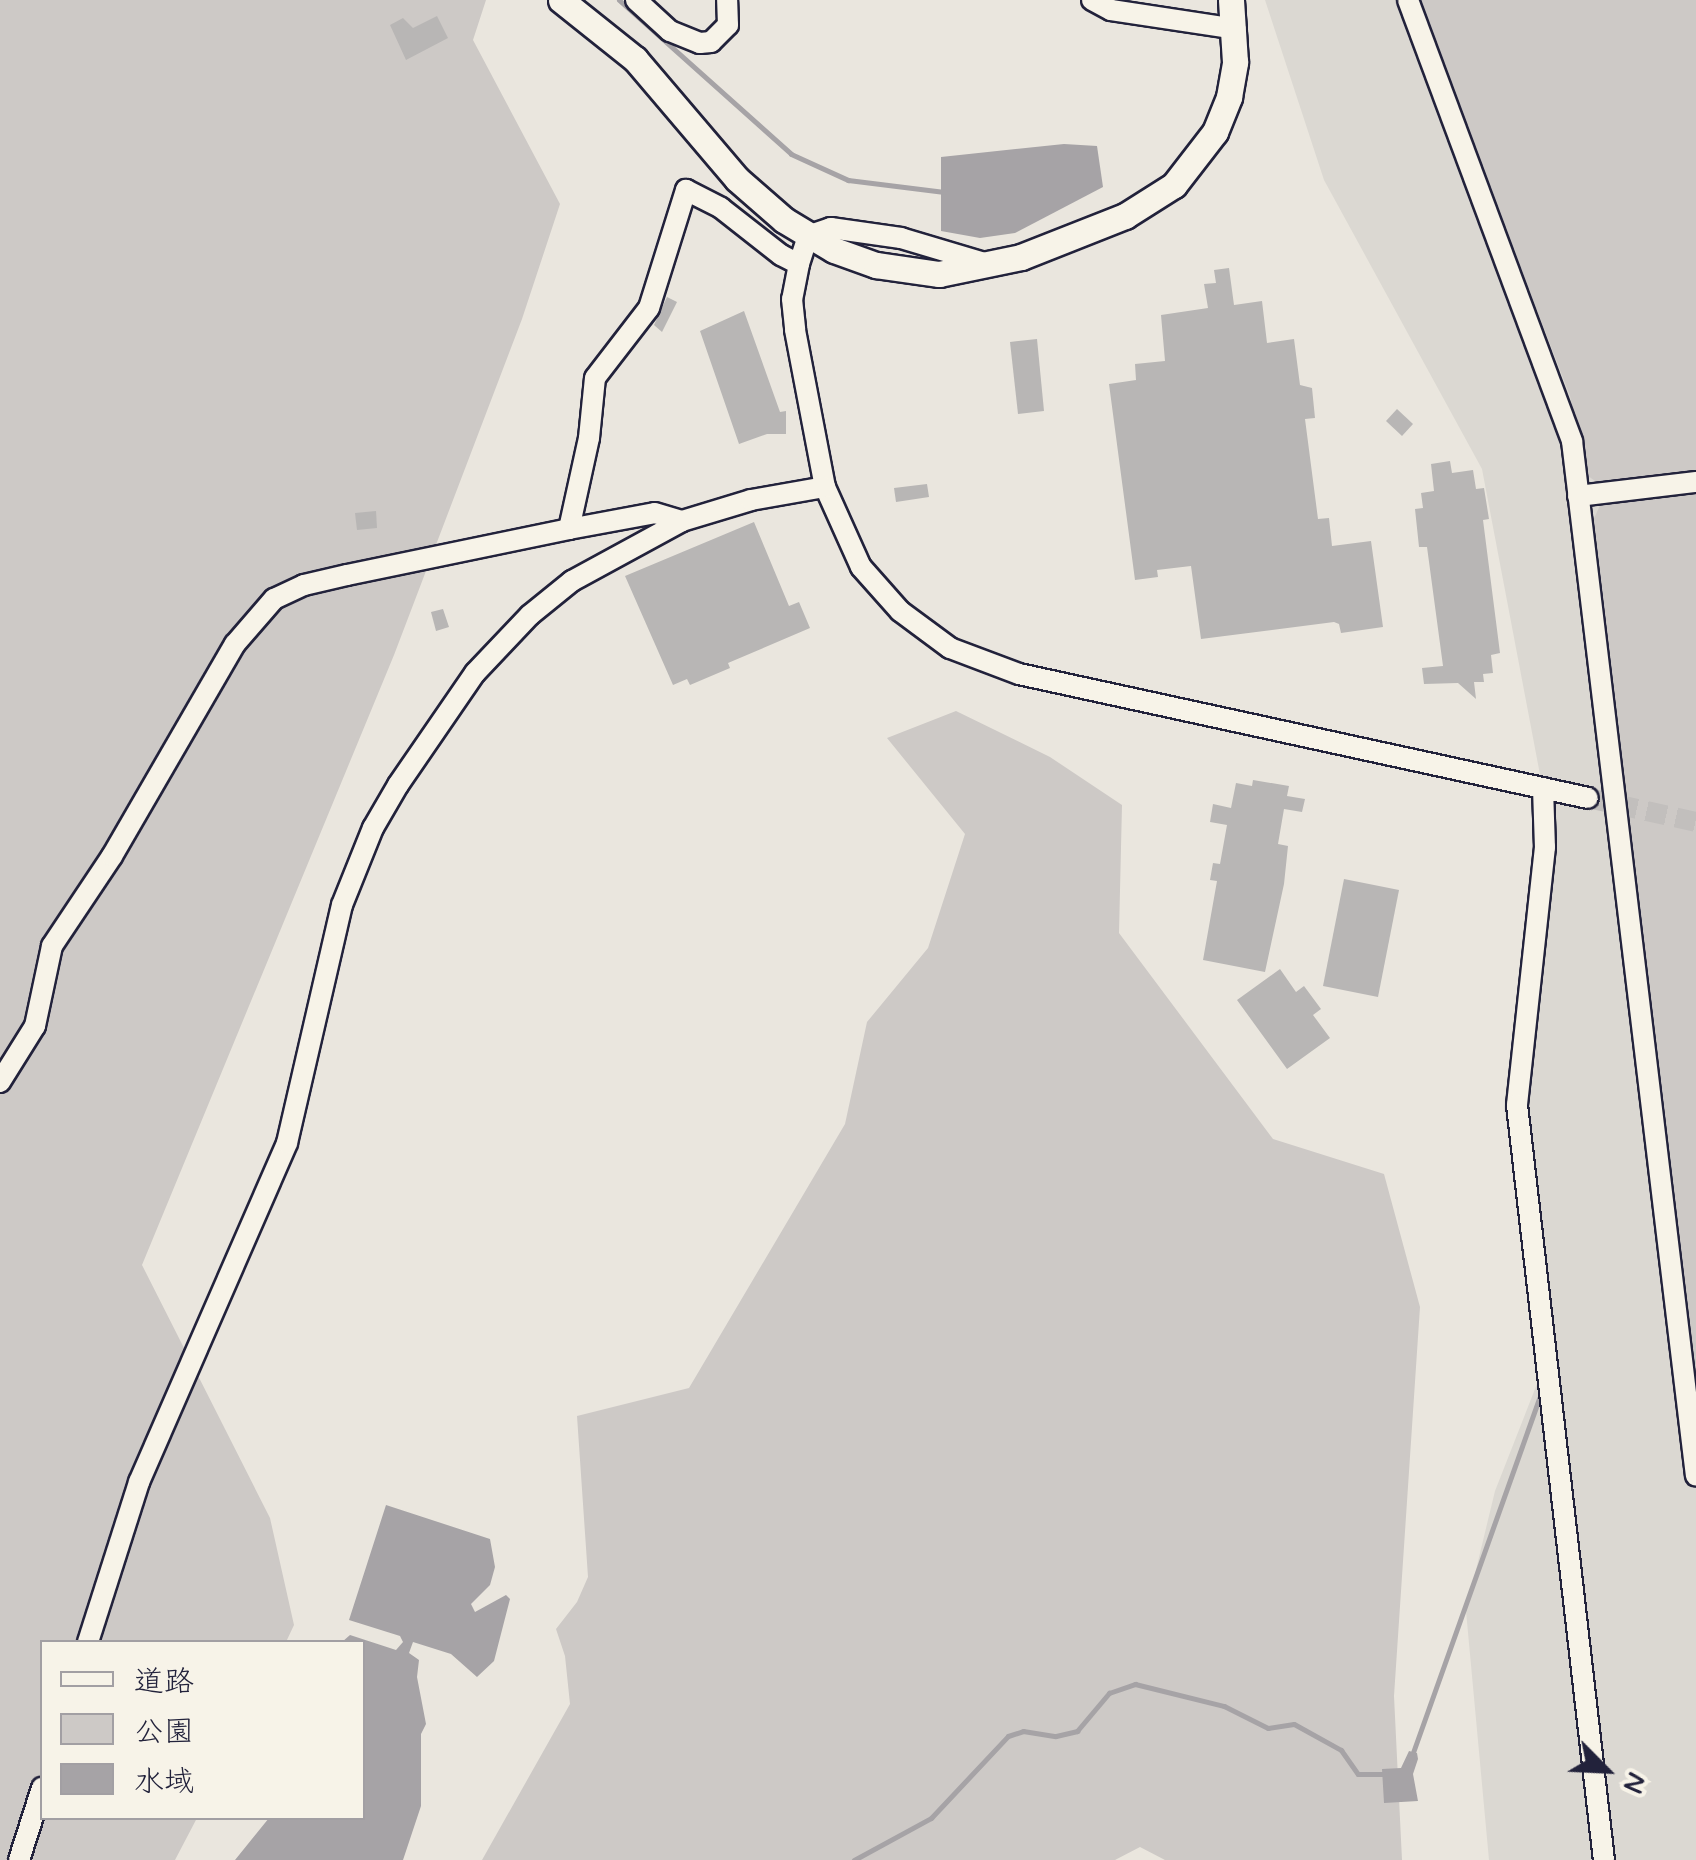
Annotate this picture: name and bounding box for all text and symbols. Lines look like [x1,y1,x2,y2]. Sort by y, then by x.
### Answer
legend [40,1640,365,1820]
text: 道路 [134,1663,194,1702]
text: 公園 [134,1713,194,1752]
north arrow [1556,1720,1656,1820]
text: 水域 [134,1763,194,1802]
text: N [1613,1766,1655,1798]

